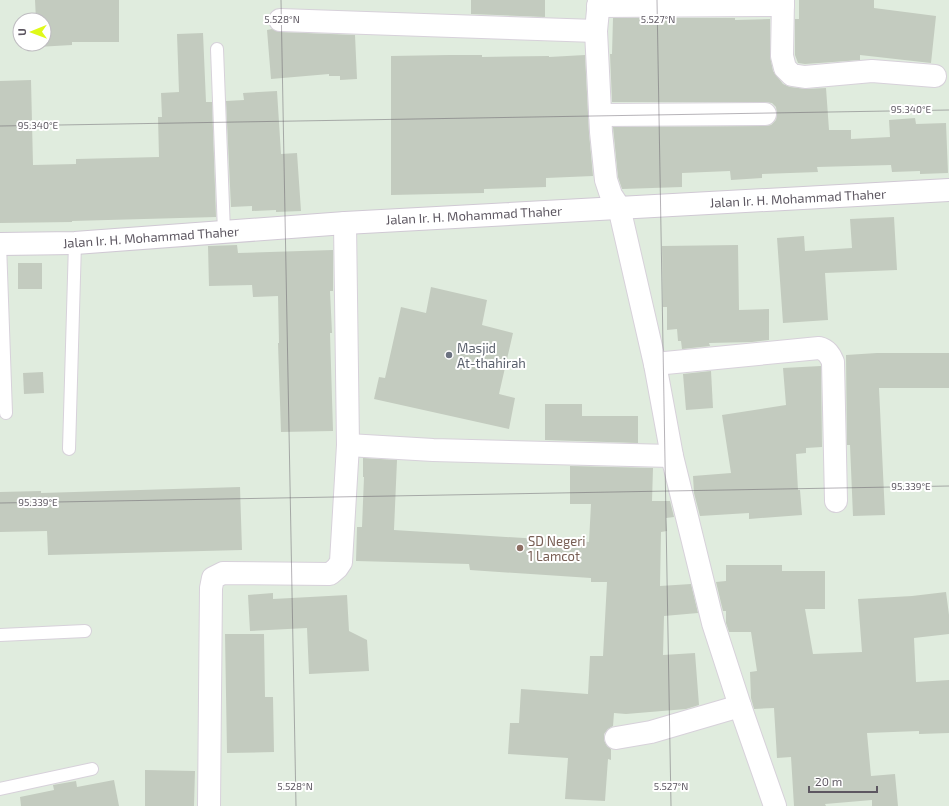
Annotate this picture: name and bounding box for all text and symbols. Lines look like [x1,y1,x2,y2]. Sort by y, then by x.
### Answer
north arrow [12,12,52,52]
text: 5.528°N [264,13,300,25]
text: 5.527°N [641,13,675,25]
text: U [15,28,28,36]
text: 95.340°E [891,103,932,115]
text: 95.340°E [18,119,59,131]
street label: Jalan Ir. H. Mohammad Thaher [709,185,887,211]
street label: Jalan Ir. H. Mohammad Thaher [385,202,563,228]
street label: Jalan Ir. H. Mohammad Thaher [62,223,240,251]
place label: Masjid At-thahirah [457,340,526,371]
marker: Masjid At-thahirah [444,350,454,360]
text: 95.339°E [891,480,931,492]
text: 95.339°E [18,496,58,508]
place label: SD Negeri 1 Lamcot [528,533,586,564]
marker: SD Negeri 1 Lamcot [515,543,525,553]
scale bar [809,768,877,794]
text: 20 m [815,774,842,788]
text: 5.528°N [277,780,313,792]
text: 5.527°N [654,780,688,792]

